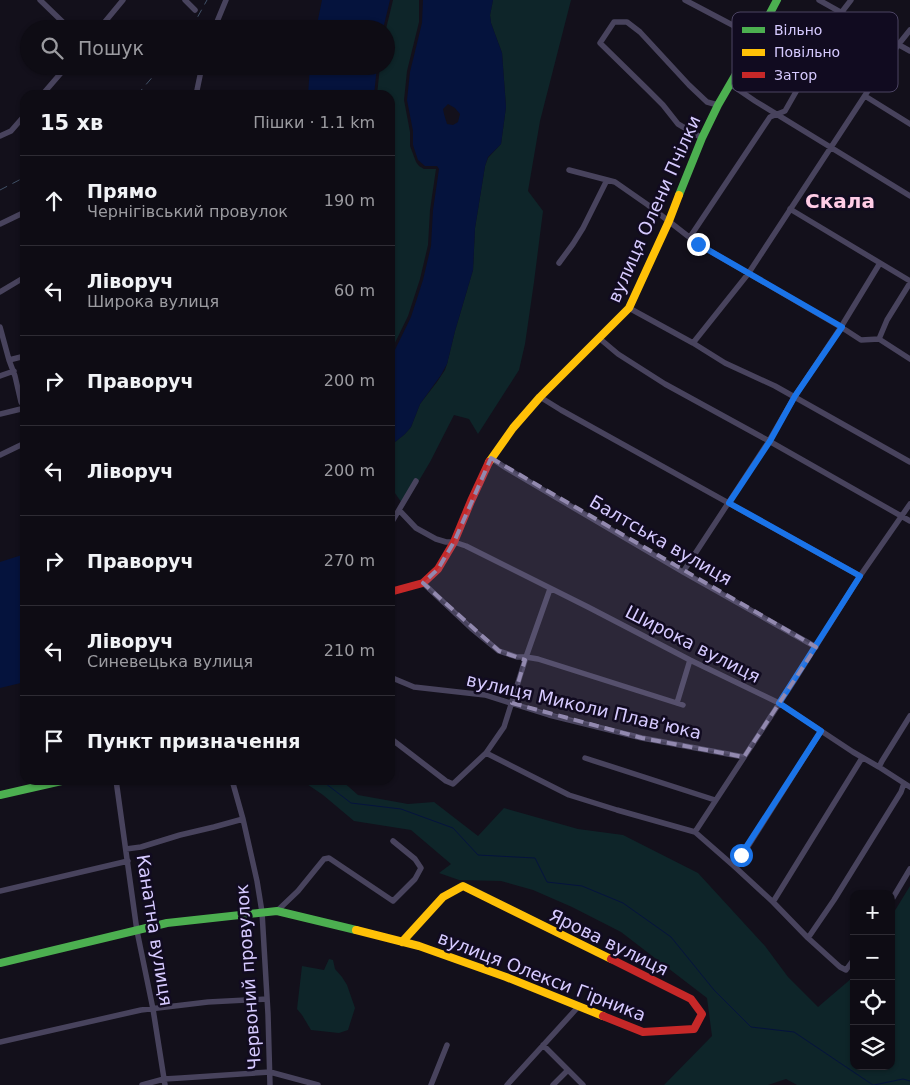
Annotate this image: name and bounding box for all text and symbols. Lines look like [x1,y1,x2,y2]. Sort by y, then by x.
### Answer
legend [732,12,898,92]
search box [20,20,395,75]
text: Вільно [774,22,822,38]
icon: search [38,34,66,62]
text: Пошук [78,37,144,59]
text: Повільно [774,44,840,60]
text: Затор [774,67,817,83]
text: 15 хв [40,111,103,135]
street label: вулиця Олени Пчілки [603,112,705,306]
text: Пішки · 1.1 km [253,113,375,132]
text: Прямо [87,180,157,202]
icon: ahead [40,187,68,215]
district label: Скала [805,189,875,213]
text: 190 m [324,191,375,210]
text: Чернігівський провулок [87,202,288,221]
route end [687,233,710,256]
text: Ліворуч [87,270,173,292]
icon: left [40,277,68,305]
text: 60 m [334,281,375,300]
text: Широка вулиця [87,292,219,311]
icon: right [40,367,68,395]
text: Праворуч [87,370,193,392]
text: 200 m [324,371,375,390]
icon: left [40,457,68,485]
text: Ліворуч [87,460,173,482]
text: 200 m [324,461,375,480]
street label: Балтська вулиця [586,491,736,589]
icon: right [40,547,68,575]
text: Праворуч [87,550,193,572]
text: 270 m [324,551,375,570]
street label: Широка вулиця [622,601,764,687]
text: Ліворуч [87,630,173,652]
icon: left [40,637,68,665]
text: 210 m [324,641,375,660]
text: Синевецька вулиця [87,652,253,671]
street label: вулиця Миколи Плавʼюка [464,669,704,743]
icon: arrive [40,727,68,755]
text: Пункт призначення [87,730,300,752]
route start [730,844,753,867]
street label: Канатна вулиця [133,853,177,1007]
street label: Червоний провулок [231,883,265,1071]
map controls [850,890,895,1070]
button: + [850,890,895,935]
street label: Ярова вулиця [546,904,672,980]
street label: вулиця Олекси Гірника [435,927,649,1025]
button: − [850,935,895,980]
button: locate [850,980,895,1025]
button: layers [850,1025,895,1070]

